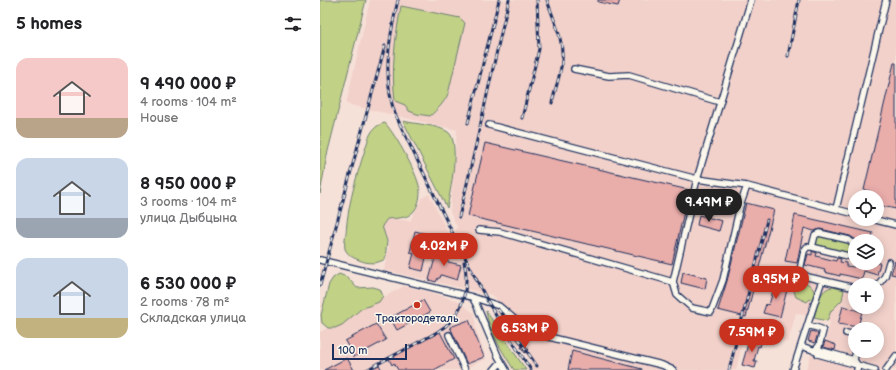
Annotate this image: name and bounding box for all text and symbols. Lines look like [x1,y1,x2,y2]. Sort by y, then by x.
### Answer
icon: filters [282,13,304,35]
text: 5 homes [16,14,82,34]
icon: home [48,74,96,122]
text: 9 490 000 ₽ [140,74,236,94]
text: 4 rooms · 104 m² [140,94,237,110]
text: House [140,110,178,126]
icon: home [48,174,96,222]
text: 8 950 000 ₽ [140,174,236,194]
pin: 9.49M ₽ [672,189,746,223]
map controls [848,190,884,358]
button: locate [848,190,884,226]
text: 3 rooms · 104 m² [140,194,237,210]
text: 9.49M ₽ [685,194,733,210]
text: улица Дыбцына [140,210,237,226]
pin: 4.02M ₽ [407,233,481,267]
button: layers [848,234,884,270]
text: 4.02M ₽ [420,238,468,254]
pin: 8.95M ₽ [739,266,813,300]
text: 8.95M ₽ [752,271,800,287]
icon: home [48,274,96,322]
text: 6 530 000 ₽ [140,274,236,294]
button: + [848,278,884,314]
text: 2 rooms · 78 m² [140,294,230,310]
marker: Трактородеталь [412,300,422,310]
text: Складская улица [140,310,246,326]
place label: Трактородеталь [375,312,459,325]
pin: 6.53M ₽ [488,315,562,349]
pin: 7.59M ₽ [715,319,789,353]
text: 6.53M ₽ [501,320,549,336]
button: − [848,322,884,358]
text: 7.59M ₽ [728,324,776,340]
scale bar [332,342,407,361]
text: 100 m [338,344,367,357]

